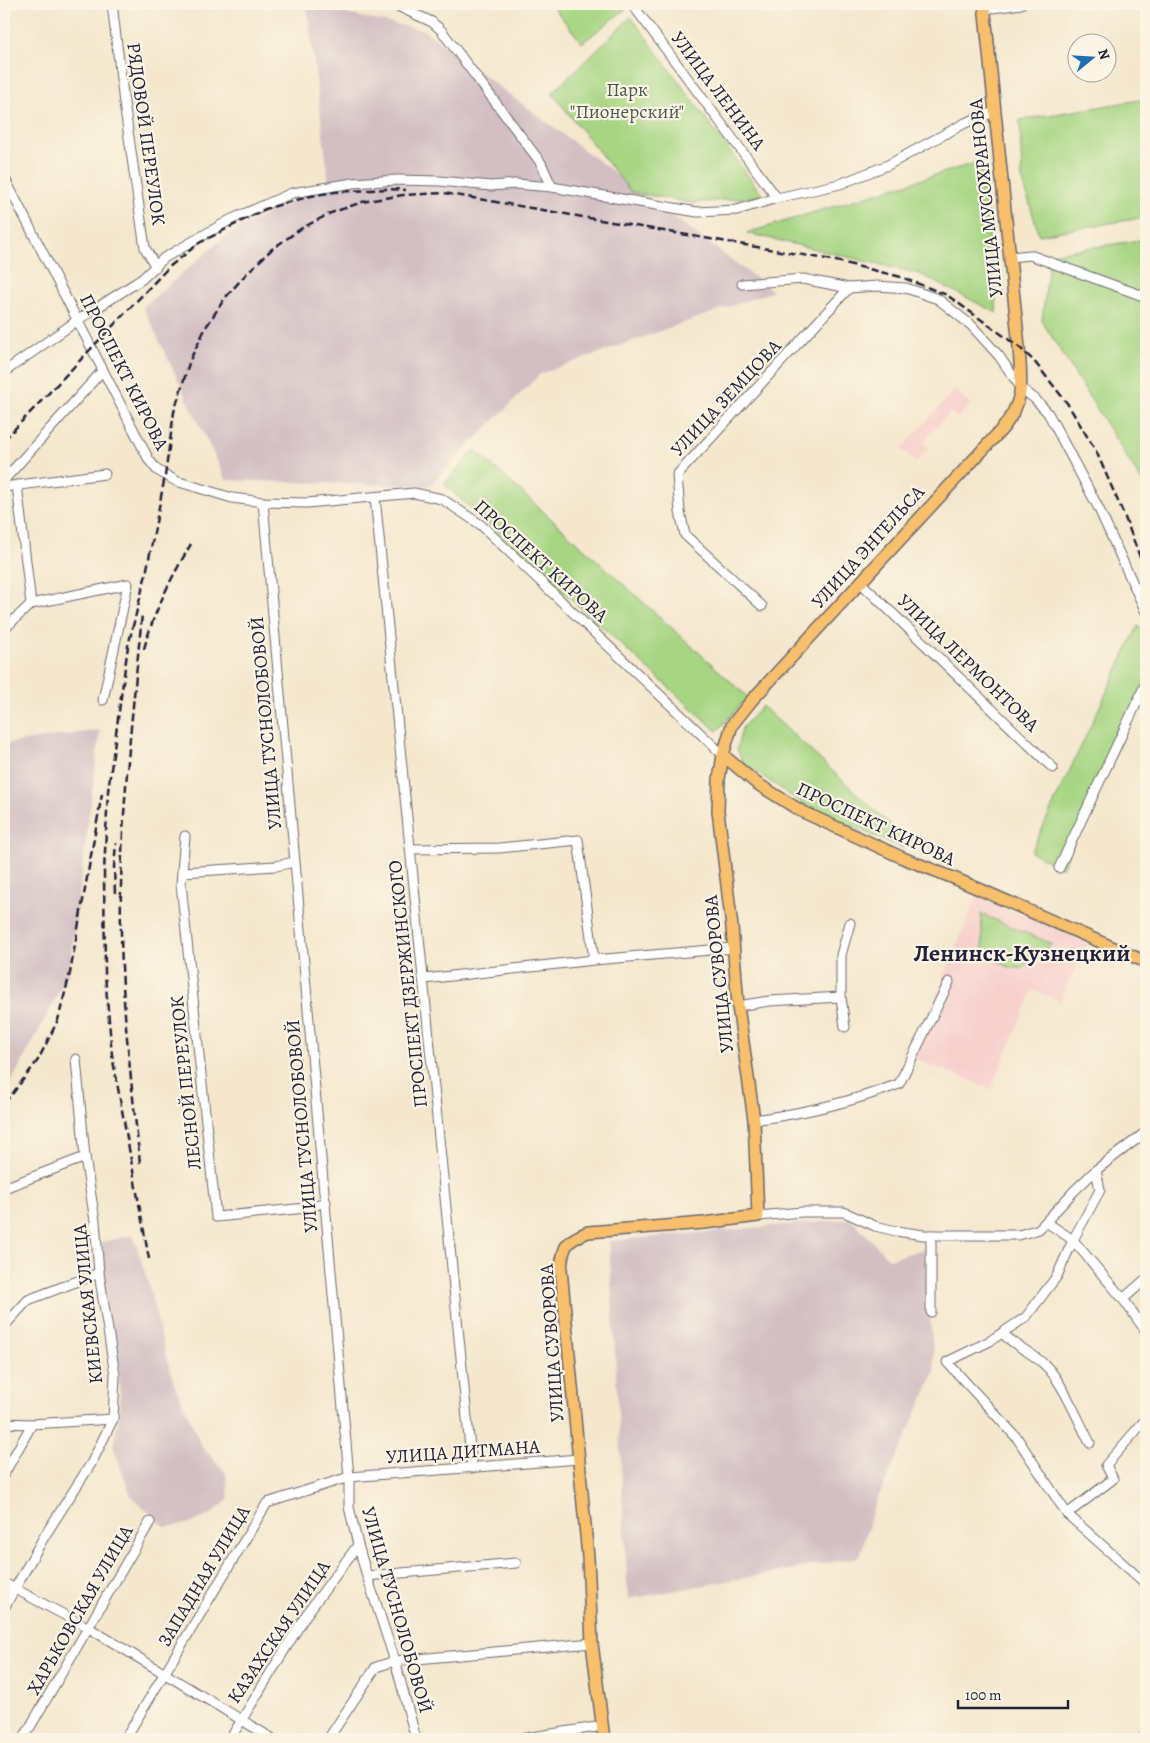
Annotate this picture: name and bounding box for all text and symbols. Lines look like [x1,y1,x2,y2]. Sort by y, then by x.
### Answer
street label: УЛИЦА ЛЕНИНА [665,26,772,157]
north arrow [1068,32,1118,82]
street label: РЯДОВОЙ ПЕРЕУЛОК [120,41,172,227]
text: N [1093,46,1114,62]
park label: Парк "Пионерский" [570,77,684,125]
street label: УЛИЦА МУСОХРАНОВА [963,96,1009,299]
street label: ПРОСПЕКТ КИРОВА [73,289,175,456]
street label: УЛИЦА ЗЕМЦОВА [665,333,788,462]
street label: УЛИЦА ЭНГЕЛЬСА [806,479,931,614]
street label: ПРОСПЕКТ КИРОВА [468,494,614,629]
street label: УЛИЦА ЛЕРМОНТОВА [891,588,1045,738]
street label: УЛИЦА ТУСНОЛОБОВОЙ [244,615,288,831]
street label: ПРОСПЕКТ КИРОВА [792,776,960,873]
street label: ПРОСПЕКТ ДЗЕРЖИНСКОГО [382,859,434,1109]
street label: УЛИЦА СУВОРОВА [698,893,740,1054]
district label: Ленинск-Кузнецкий [914,937,1130,969]
street label: ЛЕСНОЙ ПЕРЕУЛОК [164,995,208,1171]
street label: УЛИЦА ТУСНОЛОБОВОЙ [280,1018,324,1234]
street label: КИЕВСКАЯ УЛИЦА [67,1222,109,1385]
street label: УЛИЦА СУВОРОВА [533,1262,571,1423]
street label: УЛИЦА ДИТМАНА [385,1434,542,1470]
street label: ЗАПАДНАЯ УЛИЦА [152,1500,257,1651]
street label: УЛИЦА ТУСНОЛОБОВОЙ [355,1504,439,1716]
street label: ХАРЬКОВСКАЯ УЛИЦА [21,1520,140,1700]
street label: КАЗАХСКАЯ УЛИЦА [221,1555,337,1709]
scale bar [958,1678,1068,1710]
text: 100 m [965,1685,1002,1705]

